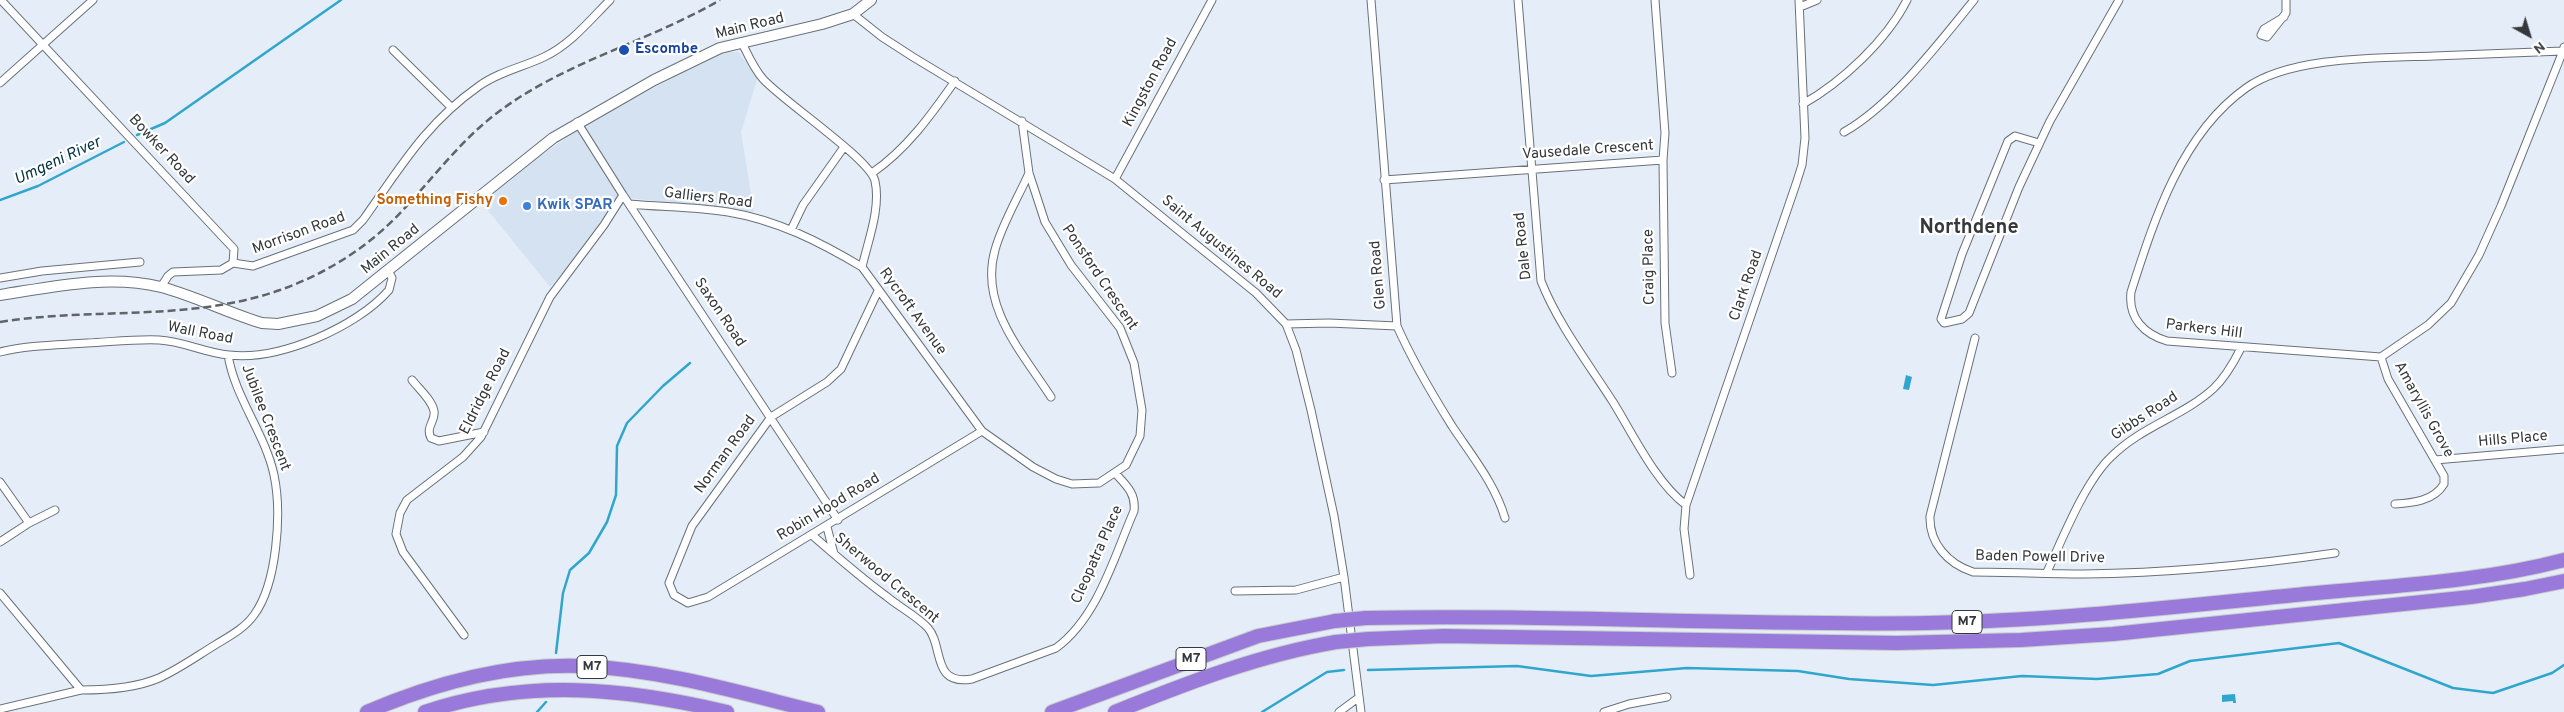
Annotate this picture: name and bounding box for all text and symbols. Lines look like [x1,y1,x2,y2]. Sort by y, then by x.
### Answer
street label: Main Road [714,10,786,44]
north arrow [2504,10,2554,60]
street label: Kingston Road [1120,35,1182,131]
text: N [2529,37,2548,57]
place label: Escombe [635,41,698,59]
marker: Escombe [617,43,631,57]
street label: Bowker Road [124,111,198,189]
water label: Umgeni River [12,134,104,190]
street label: Vausedale Crescent [1522,137,1654,165]
street label: Galliers Road [663,185,753,213]
place label: Something Fishy [377,192,493,210]
street label: Saint Augustines Road [1157,192,1285,304]
marker: Something Fishy [497,195,509,207]
place label: Kwik SPAR [537,197,613,215]
marker: Kwik SPAR [521,200,533,212]
street label: Morrison Road [250,209,348,259]
street label: Dale Road [1511,211,1537,281]
district label: Northdene [1919,217,2019,241]
street label: Main Road [358,221,424,279]
street label: Ponsford Crescent [1057,222,1141,334]
street label: Craig Place [1640,229,1660,305]
street label: Glen Road [1367,240,1391,310]
street label: Clark Road [1726,248,1768,324]
street label: Rycroft Avenue [874,265,950,359]
street label: Saxon Road [689,275,749,351]
street label: Parkers Hill [2165,316,2243,344]
street label: Wall Road [166,319,234,349]
street label: Eldridge Road [457,346,515,438]
street label: Amaryllis Grove [2389,359,2457,461]
street label: Jubilee Crescent [236,362,294,474]
street label: Gibbs Road [2108,389,2182,445]
street label: Norman Road [692,412,760,498]
street label: Hills Place [2477,428,2549,452]
street label: Robin Hood Road [774,470,884,546]
street label: Cleopatra Place [1068,503,1128,607]
street label: Sherwood Crescent [830,530,942,628]
street label: Baden Powell Drive [1975,548,2105,568]
road number: M7 [1952,610,1982,634]
road number: M7 [1176,648,1206,671]
road number: M7 [577,656,607,679]

